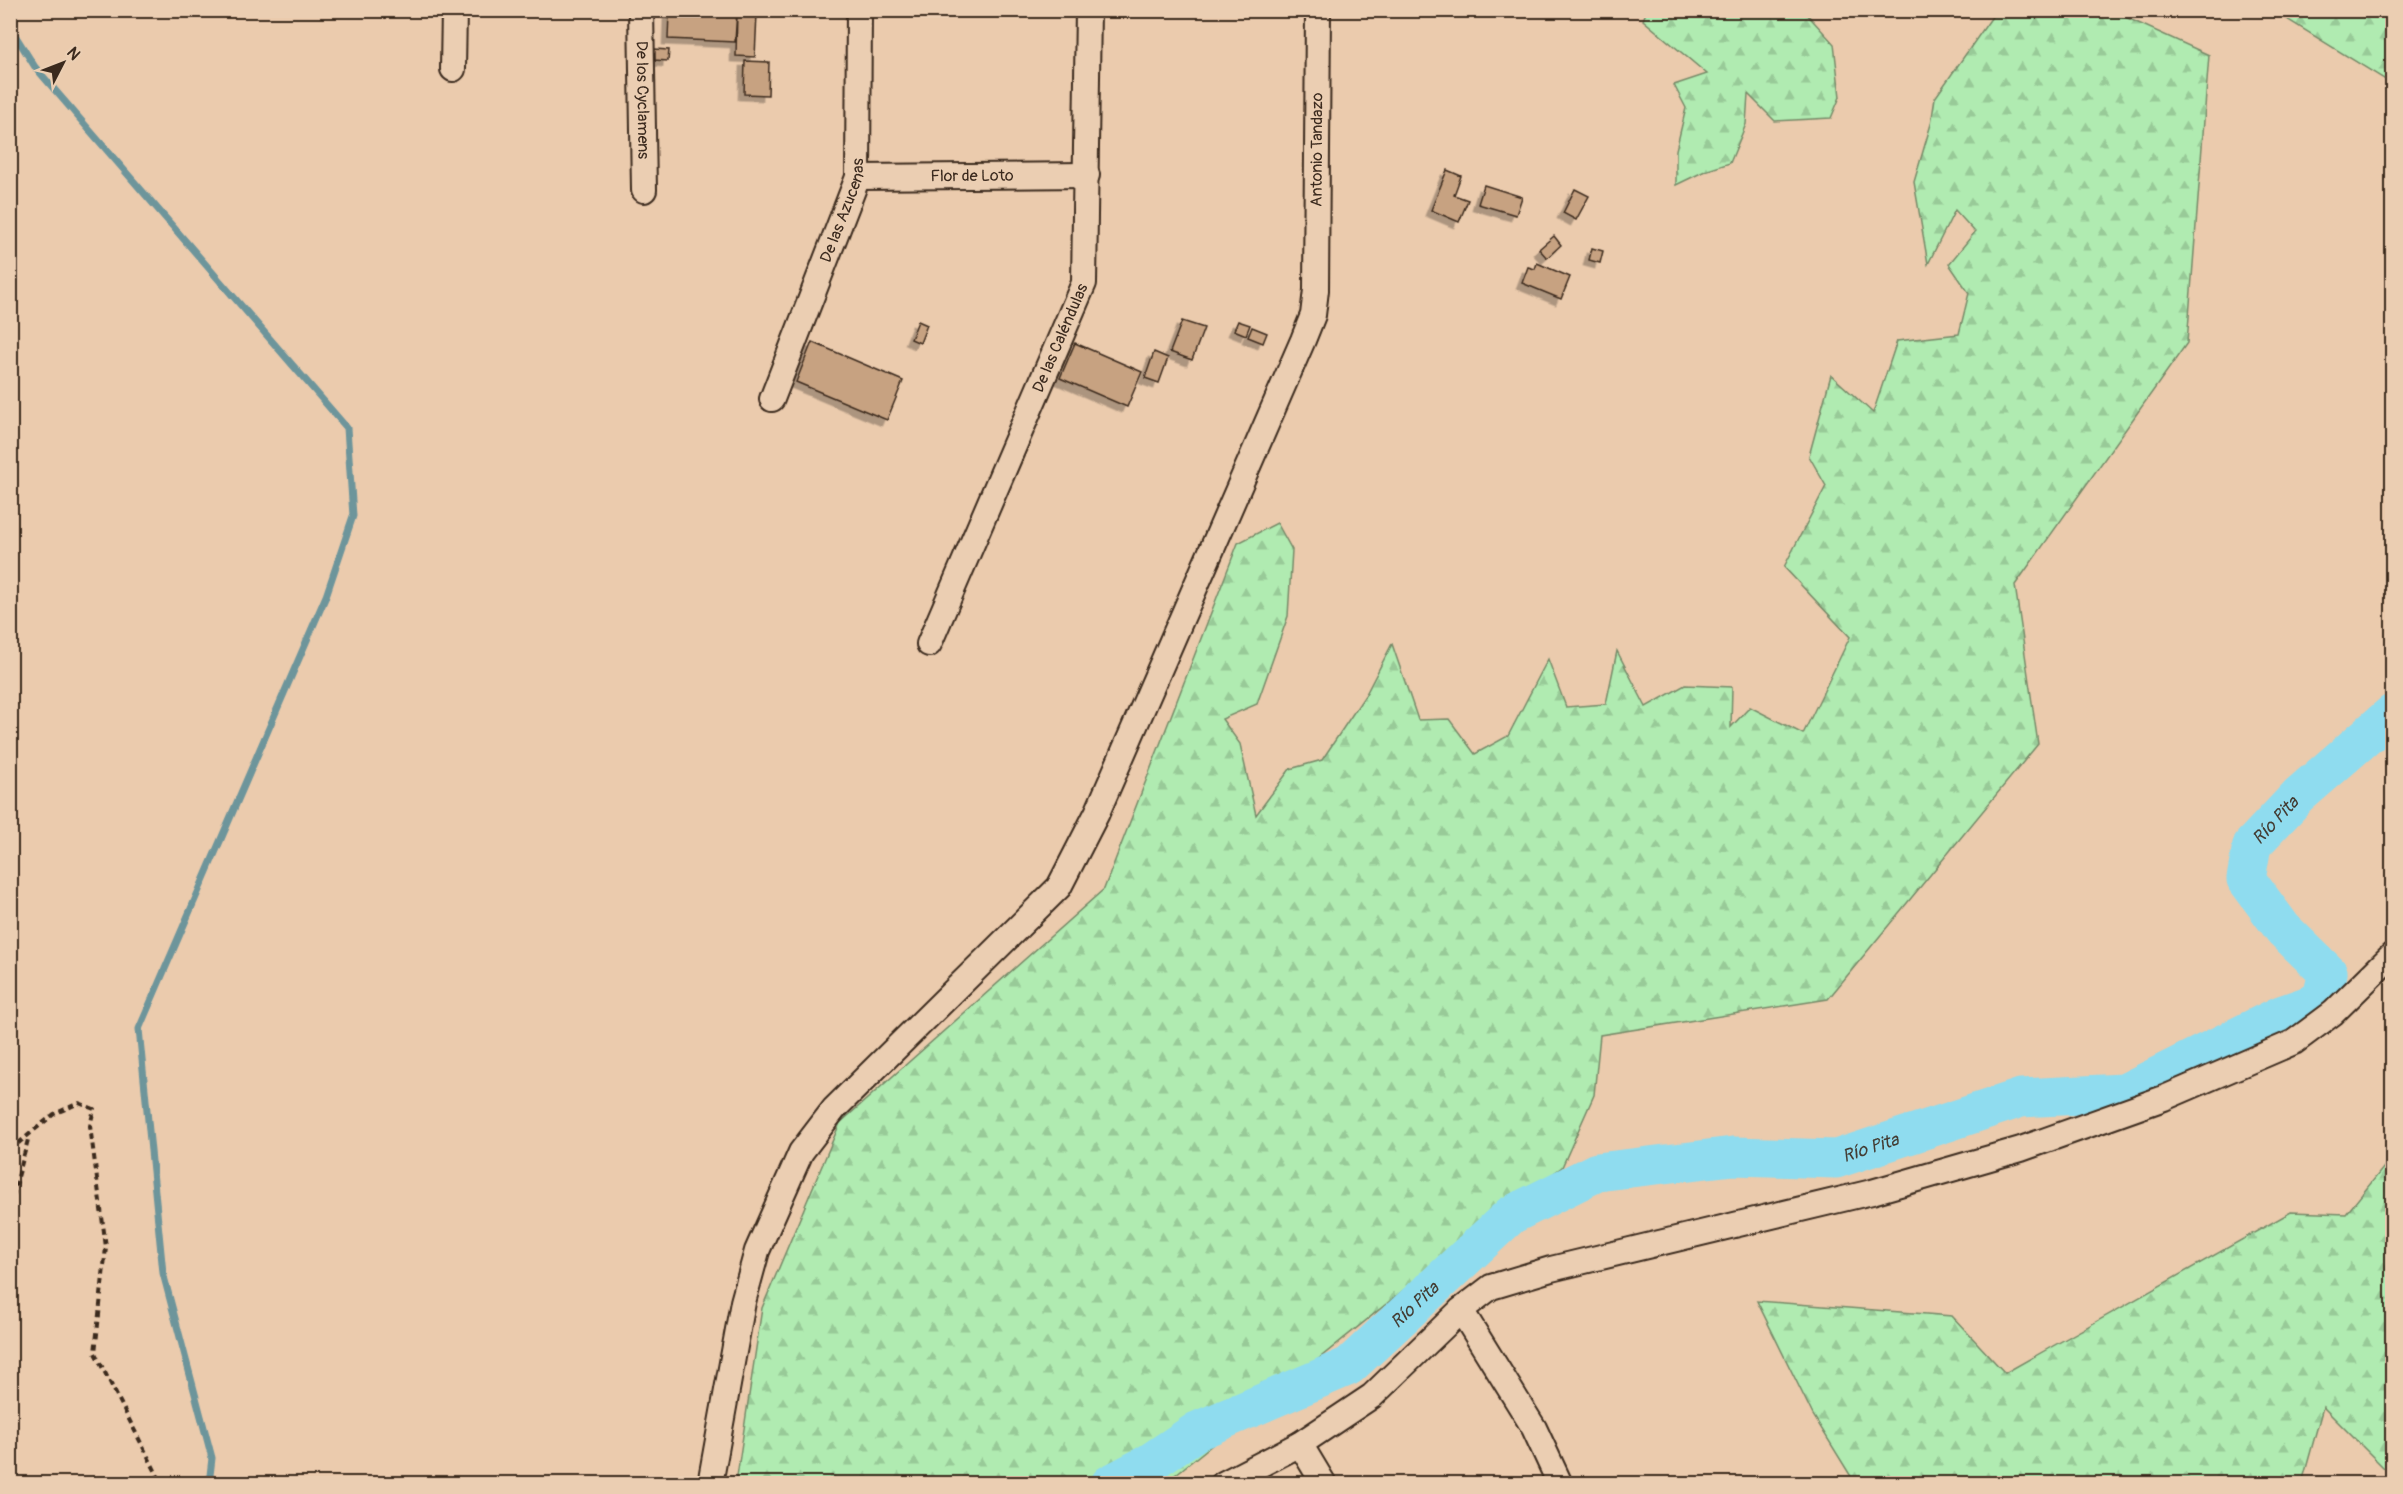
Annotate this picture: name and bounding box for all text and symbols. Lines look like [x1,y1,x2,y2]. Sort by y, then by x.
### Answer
north arrow [33,33,93,93]
street label: De los Cyclamens [632,41,653,159]
text: N [62,43,85,64]
street label: Antonio Tandazo [1307,92,1327,207]
street label: De las Azucenas [816,158,869,265]
street label: Flor de Loto [930,166,1014,186]
street label: De las Caléndulas [1028,281,1093,395]
water label: Río Pita [2247,790,2305,849]
water label: Río Pita [1839,1127,1903,1168]
water label: Río Pita [1386,1276,1445,1333]

